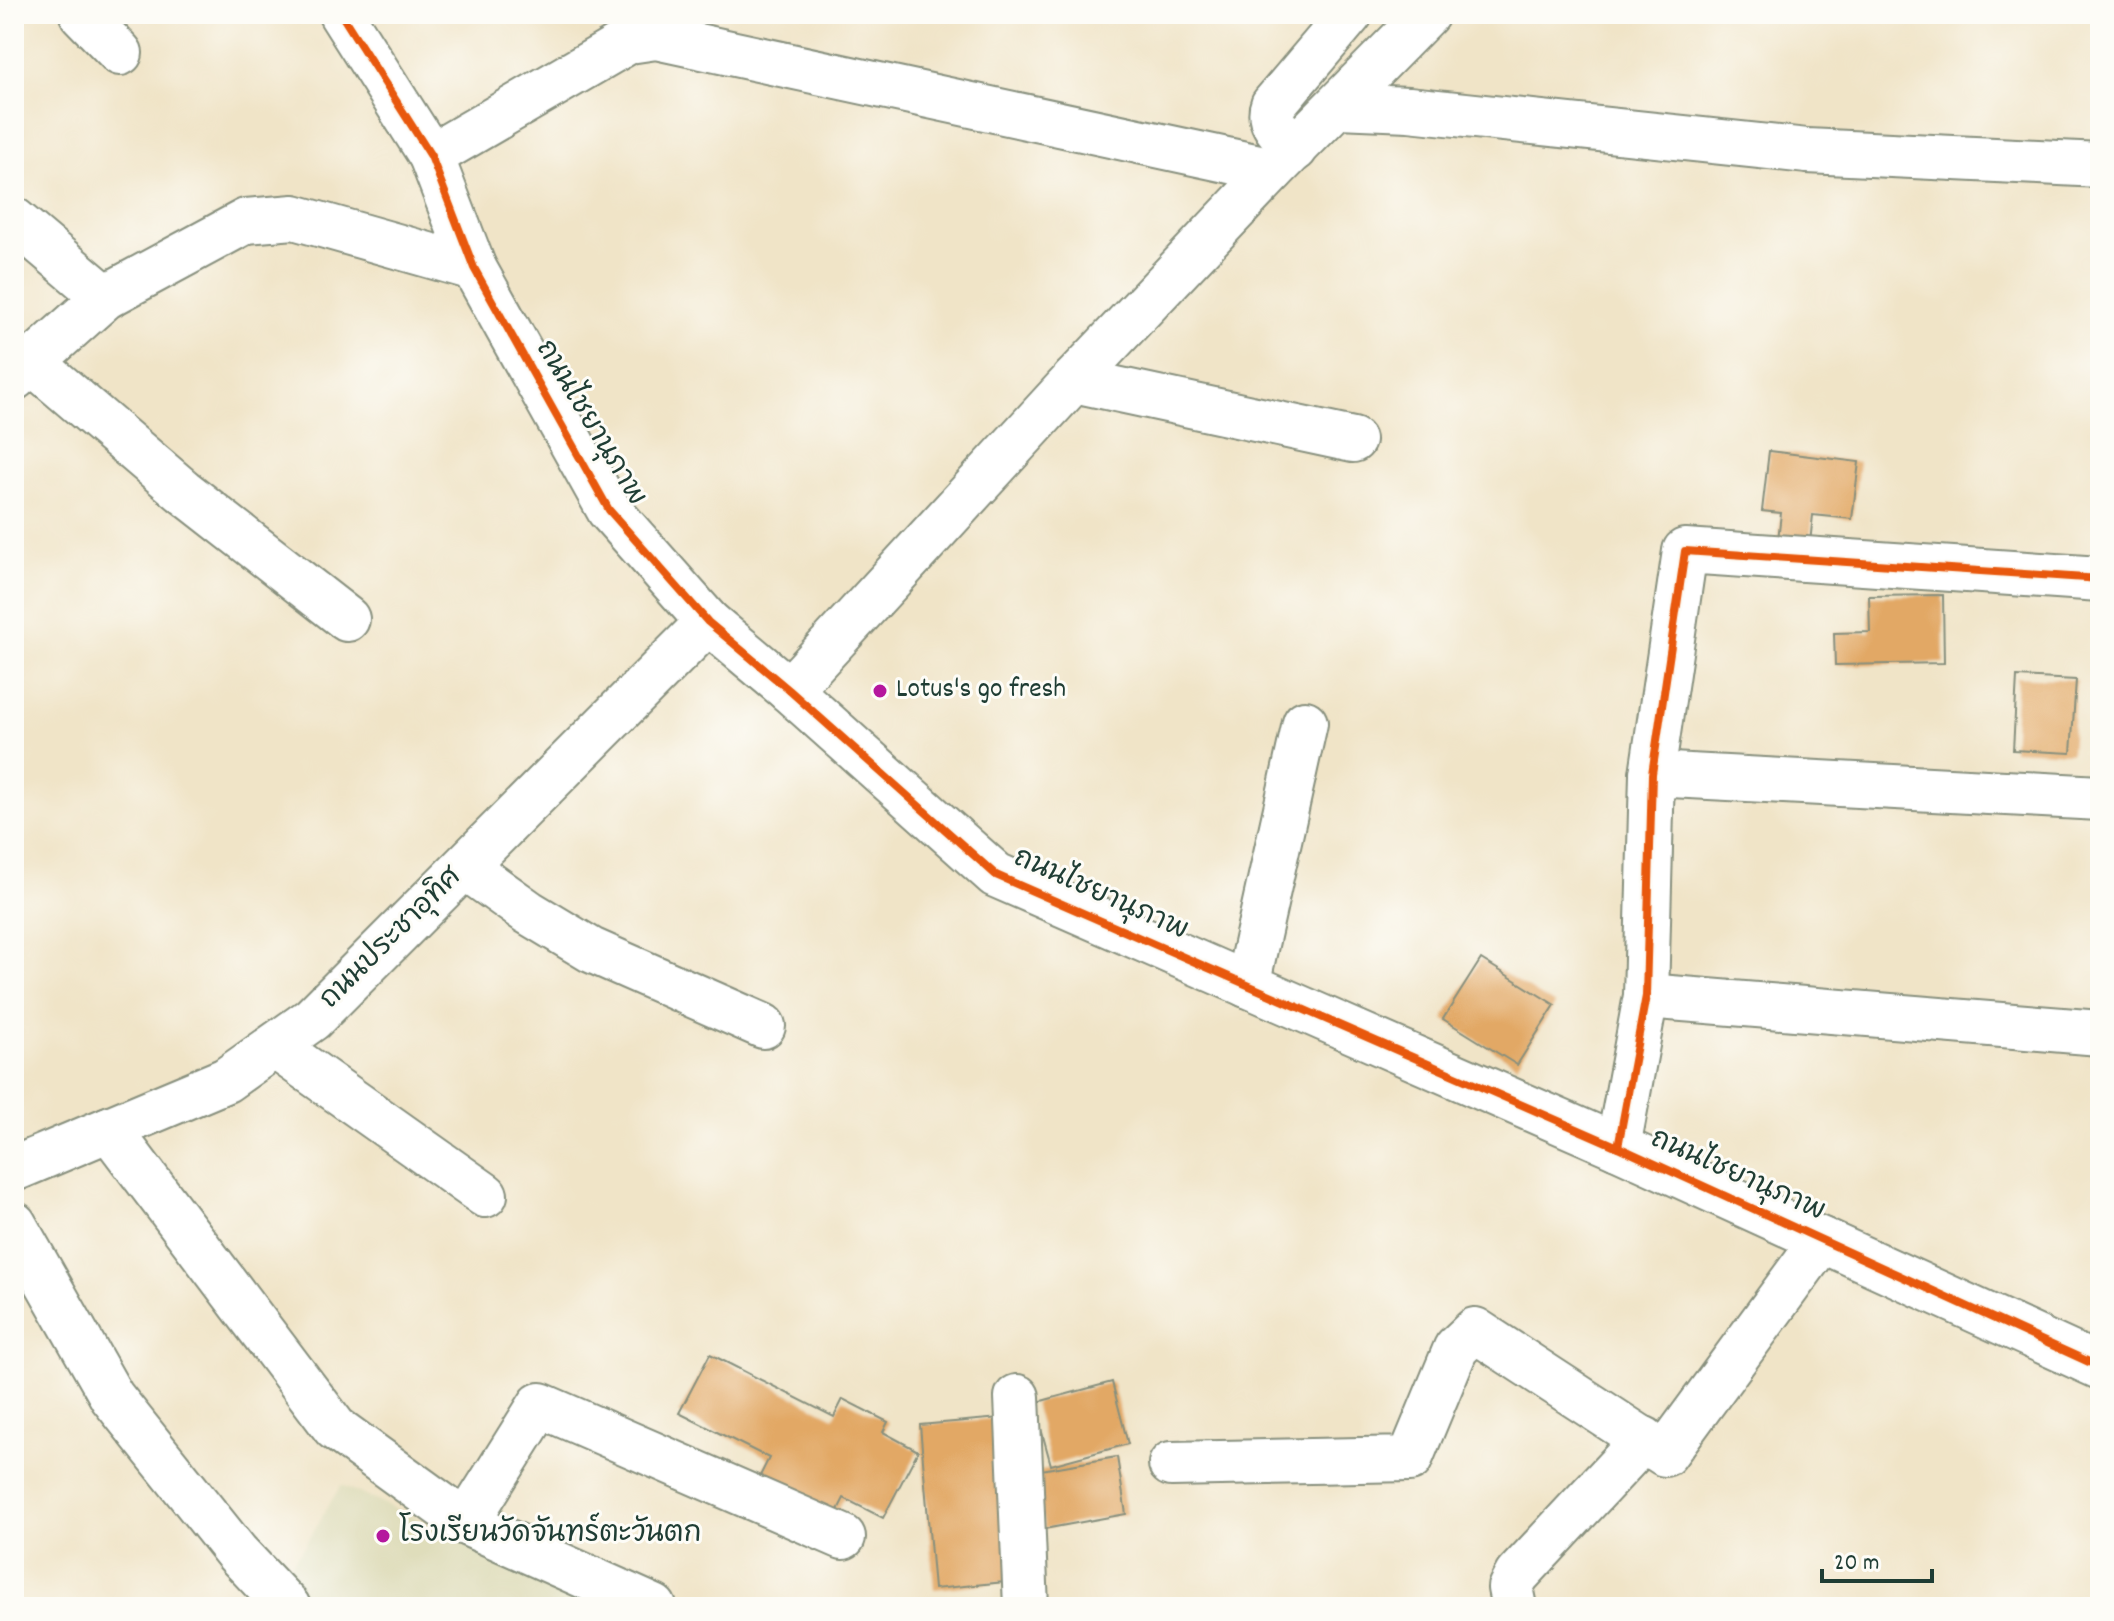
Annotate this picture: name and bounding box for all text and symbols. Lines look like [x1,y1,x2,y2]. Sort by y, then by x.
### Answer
street label: ถนนไชยานุภาพ [524,331,658,515]
place label: Lotus's go fresh [896,671,1066,711]
marker: Lotus's go fresh [871,682,889,700]
street label: ถนนไชยานุภาพ [1006,836,1195,952]
street label: ถนนประชาอุทิศ [312,858,473,1020]
street label: ถนนไชยานุภาพ [1643,1117,1832,1233]
place label: โรงเรียนวัดจันทร์ตะวันตก [399,1512,702,1556]
marker: โรงเรียนวัดจันทร์ตะวันตก [374,1527,392,1545]
scale bar [1822,1533,1932,1583]
text: 20 m [1834,1547,1880,1581]

